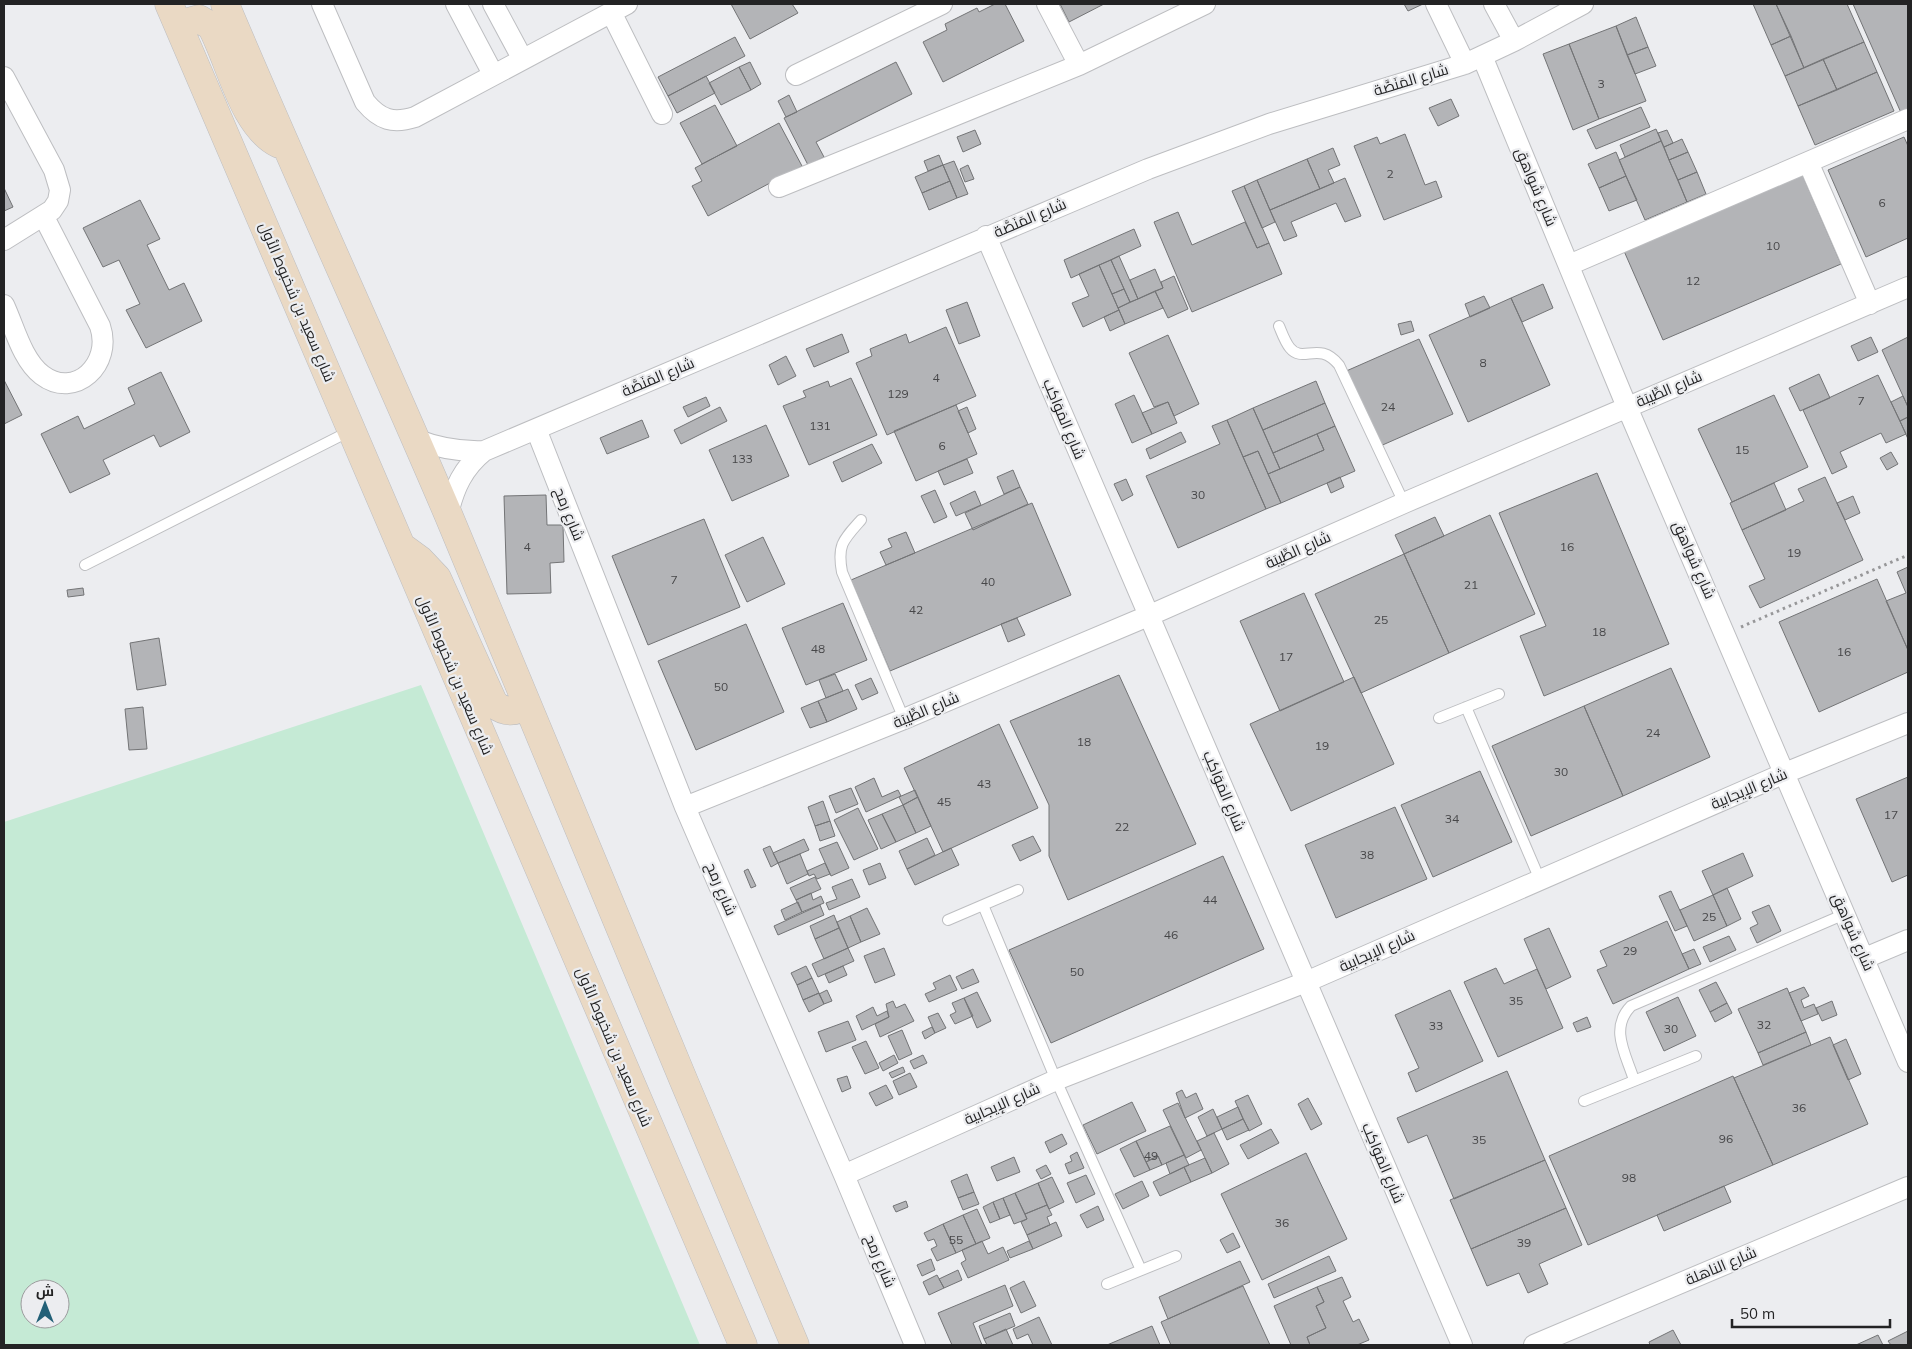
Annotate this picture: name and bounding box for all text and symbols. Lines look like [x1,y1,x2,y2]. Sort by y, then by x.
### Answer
street label: شارع المَنَصَّة [1371,59,1451,102]
house number: 3 [1597,76,1605,91]
street label: شارع شواهق [1510,145,1562,230]
house number: 2 [1386,166,1394,181]
street label: شارع المَنَصَّة [991,194,1070,243]
house number: 6 [1878,195,1886,210]
street label: شارع سعيد بن شخبوط الأول [253,219,340,385]
house number: 10 [1766,238,1780,253]
house number: 12 [1686,273,1700,288]
street label: شارع المَنَصَّة [619,353,698,402]
house number: 8 [1479,355,1487,370]
street label: شارع الطِّيبَة [1633,366,1705,413]
house number: 4 [932,370,940,385]
street label: شارع المَوَاكِب [1037,376,1090,463]
house number: 129 [887,386,909,401]
house number: 7 [1857,393,1865,408]
house number: 24 [1381,399,1395,414]
house number: 131 [809,418,831,433]
house number: 6 [938,438,946,453]
house number: 15 [1735,442,1749,457]
house number: 133 [731,451,753,466]
street label: شارع رمح [548,484,589,544]
house number: 30 [1191,487,1205,502]
street label: شارع شواهق [1667,518,1720,603]
street label: شارع الطِّيبَة [1262,527,1334,574]
house number: 4 [523,539,531,554]
house number: 16 [1560,539,1574,554]
house number: 19 [1787,545,1801,560]
house number: 7 [670,572,678,587]
house number: 40 [981,574,995,589]
house number: 21 [1464,577,1478,592]
street label: شارع سعيد بن شخبوط الأول [411,592,498,758]
house number: 42 [909,602,923,617]
house number: 25 [1374,612,1388,627]
house number: 18 [1592,624,1606,639]
house number: 48 [811,641,825,656]
house number: 16 [1837,644,1851,659]
house number: 17 [1279,649,1293,664]
house number: 50 [714,679,728,694]
street label: شارع الطِّيبَة [890,687,962,734]
house number: 24 [1646,725,1660,740]
house number: 18 [1077,734,1091,749]
house number: 19 [1315,738,1329,753]
street label: شارع المَوَاكِب [1197,748,1250,835]
house number: 30 [1554,764,1568,779]
street label: شارع الإيجابية [1708,764,1791,815]
house number: 43 [977,776,991,791]
house number: 45 [937,794,951,809]
house number: 17 [1884,807,1898,822]
house number: 34 [1445,811,1459,826]
house number: 22 [1115,819,1129,834]
house number: 38 [1360,847,1374,862]
street label: شارع رمح [700,859,741,919]
street label: شارع شواهق [1826,890,1879,975]
house number: 44 [1203,892,1217,907]
house number: 25 [1702,909,1716,924]
street label: شارع الإيجابية [1336,925,1419,978]
house number: 46 [1164,927,1178,942]
house number: 29 [1623,943,1637,958]
street label: شارع سعيد بن شخبوط الأول [570,964,657,1130]
house number: 50 [1070,964,1084,979]
house number: 35 [1509,993,1523,1008]
house number: 32 [1757,1017,1771,1032]
house number: 33 [1429,1018,1443,1033]
house number: 30 [1664,1021,1678,1036]
street label: شارع الإيجابية [961,1078,1044,1131]
house number: 36 [1792,1100,1806,1115]
street label: شارع المَوَاكِب [1356,1120,1409,1207]
house number: 96 [1719,1131,1733,1146]
house number: 35 [1472,1132,1486,1147]
house number: 49 [1144,1148,1158,1163]
house number: 98 [1622,1170,1636,1185]
house number: 36 [1275,1215,1289,1230]
street label: شارع رمح [859,1231,900,1291]
house number: 55 [949,1232,963,1247]
house number: 39 [1517,1235,1531,1250]
street label: شارع الناهلة [1682,1242,1760,1291]
north arrow [20,1279,70,1329]
text: ش [36,1282,54,1300]
scale bar [1732,1296,1890,1328]
text: 50 m [1740,1304,1775,1323]

